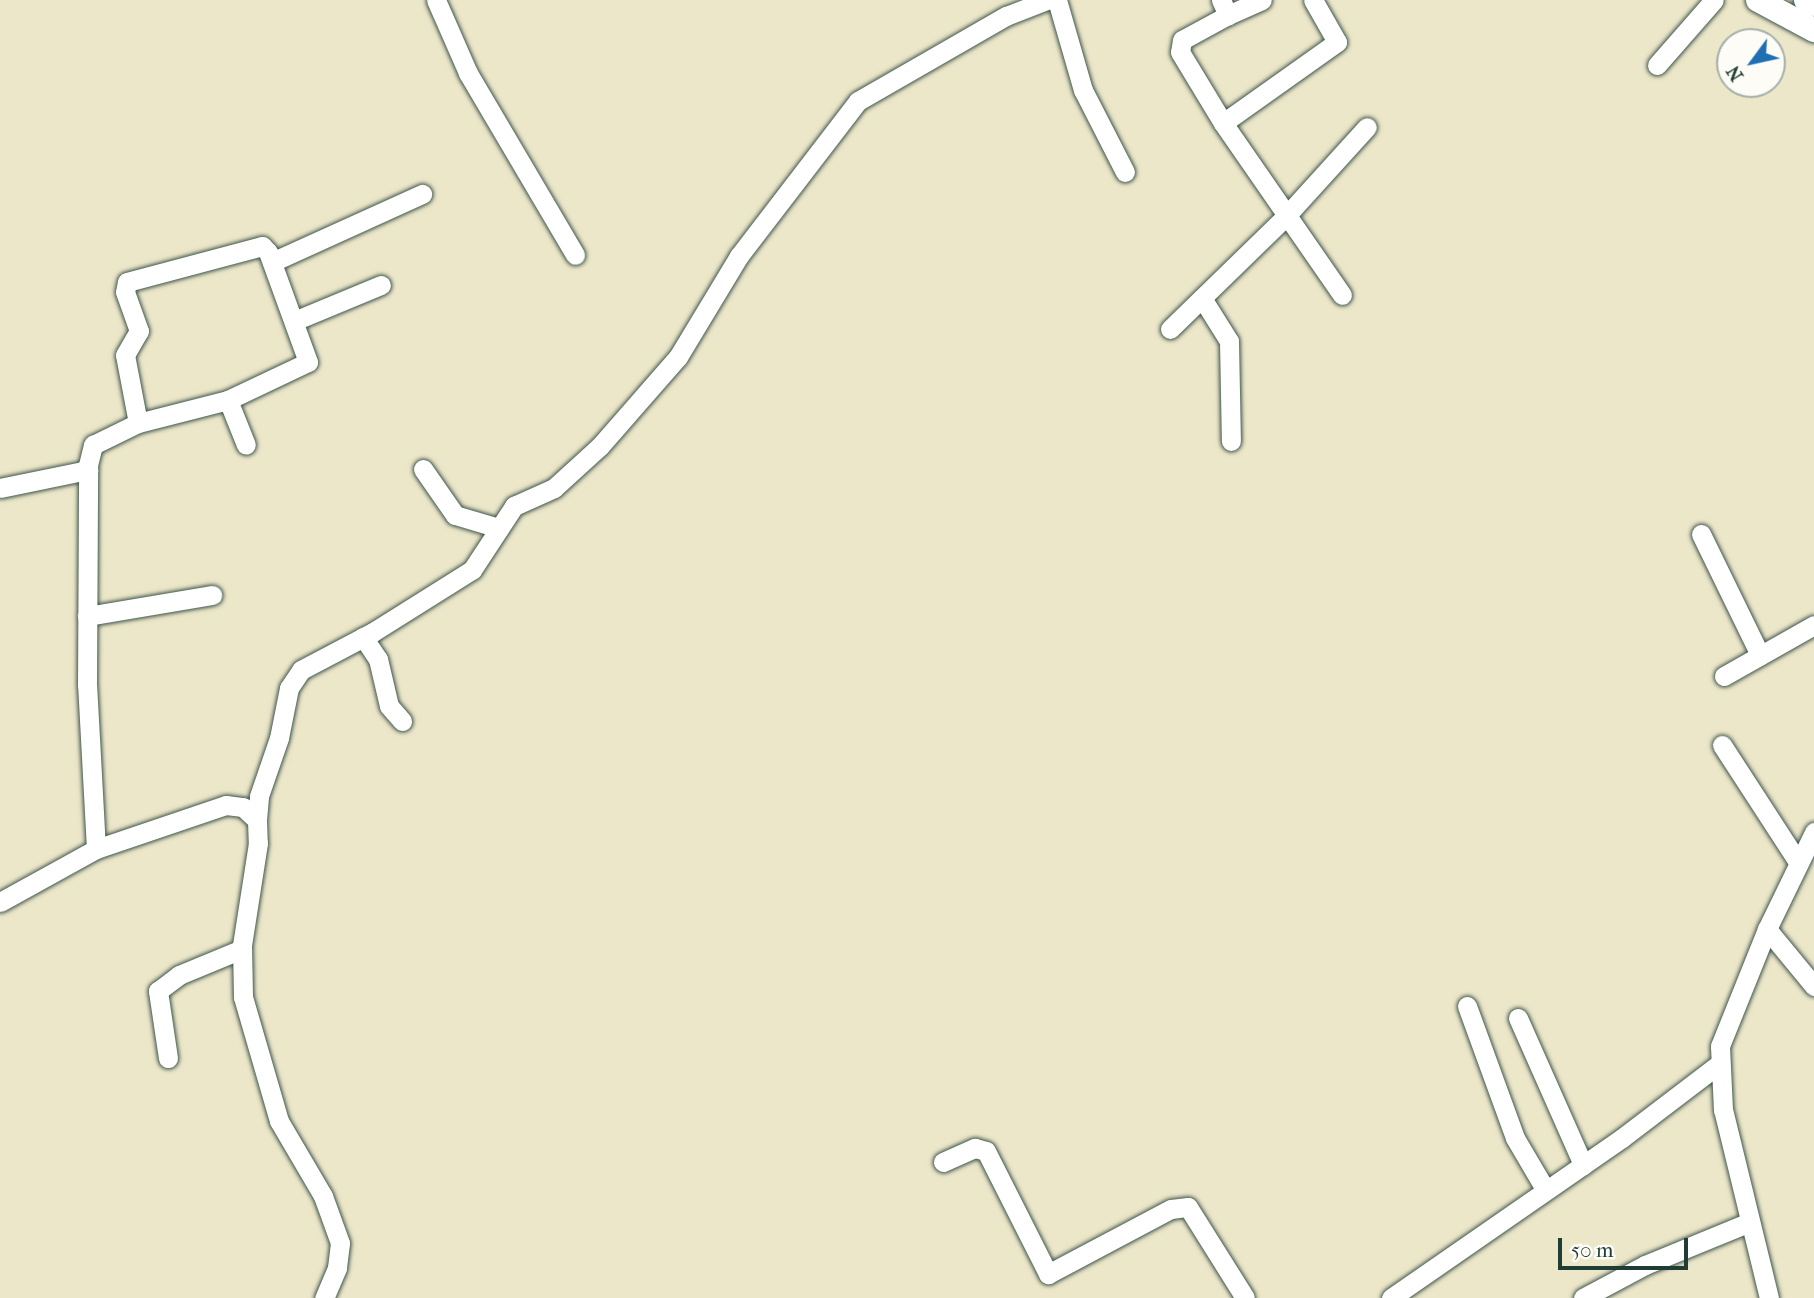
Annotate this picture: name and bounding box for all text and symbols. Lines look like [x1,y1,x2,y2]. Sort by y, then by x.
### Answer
north arrow [1716,28,1786,98]
text: N [1722,61,1748,85]
scale bar [1562,1224,1692,1268]
text: 50 m [1571,1238,1614,1262]

